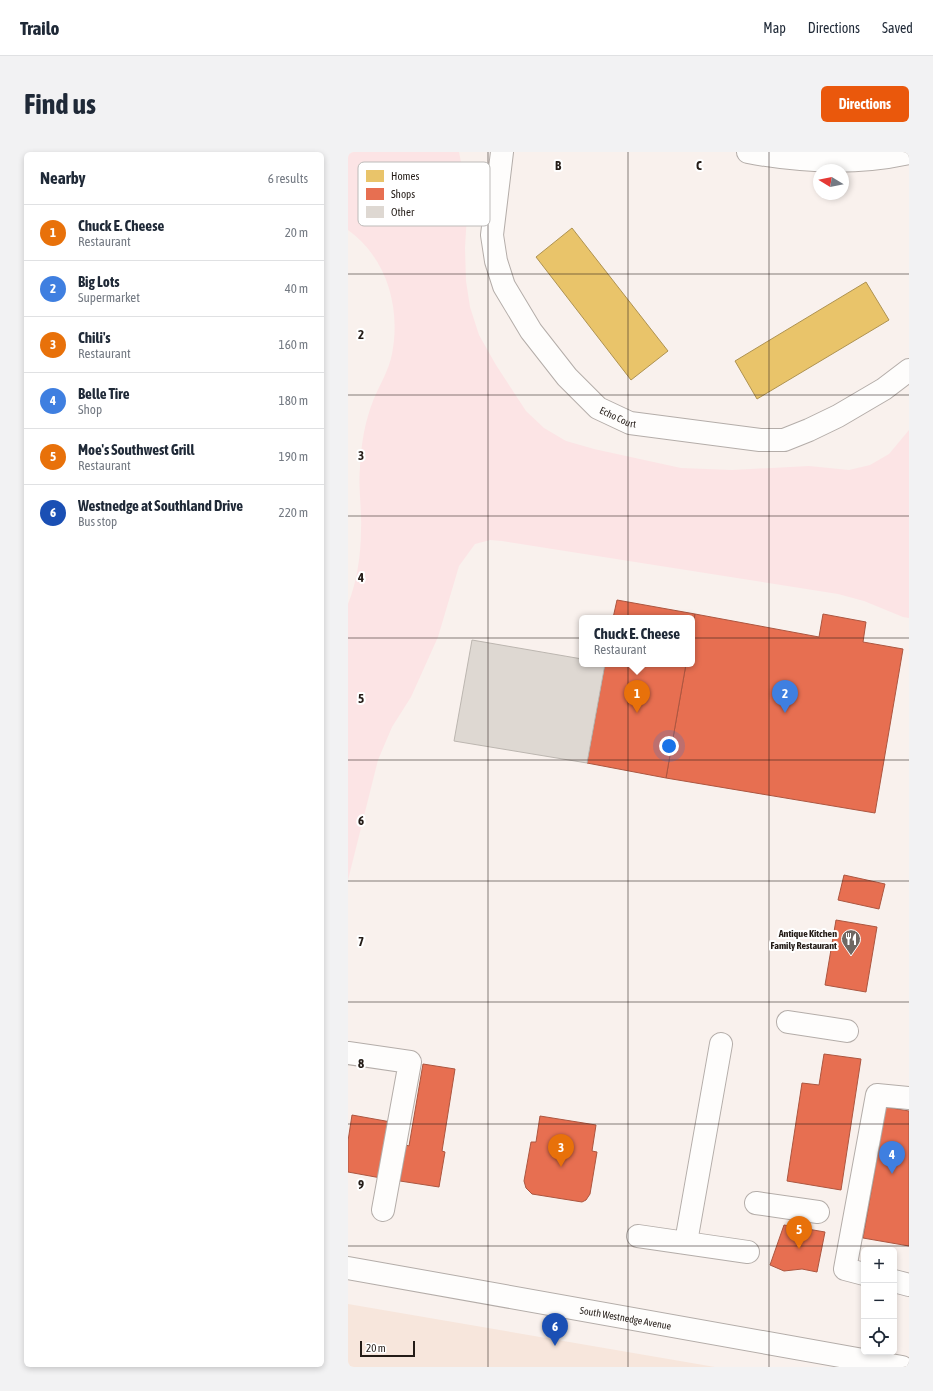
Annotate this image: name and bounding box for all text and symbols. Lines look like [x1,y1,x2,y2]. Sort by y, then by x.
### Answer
text: Trailo [20,17,59,39]
text: Map [763,20,786,36]
text: Directions [808,20,860,36]
text: Saved [882,20,913,36]
button: Directions [821,86,909,122]
text: Find us [24,88,96,120]
text: B [555,158,562,173]
text: C [696,158,702,173]
legend [358,162,490,226]
north arrow [813,164,849,200]
text: Nearby [40,168,86,188]
text: Homes [391,170,419,182]
text: 6 results [268,171,308,186]
text: Shops [391,188,415,200]
text: Other [391,206,415,218]
text: Chuck E. Cheese [78,217,164,234]
text: 1 [50,225,56,240]
text: 20 m [285,225,308,240]
text: Restaurant [78,234,131,249]
text: Big Lots [78,273,120,290]
text: 2 [50,281,56,296]
text: 40 m [285,281,308,296]
text: Supermarket [78,290,140,305]
text: 2 [358,327,364,342]
text: Chili's [78,329,111,346]
text: 3 [50,337,56,352]
text: 160 m [279,337,308,352]
text: Restaurant [78,346,131,361]
text: Belle Tire [78,385,130,402]
text: 4 [50,393,56,408]
text: 180 m [279,393,308,408]
text: Shop [78,402,102,417]
street label: Echo Court [598,405,637,430]
text: Moe's Southwest Grill [78,441,195,458]
text: 3 [358,448,364,463]
text: 5 [50,449,56,464]
text: 190 m [279,449,308,464]
text: Restaurant [78,458,131,473]
text: Westnedge at Southland Drive [78,497,243,514]
text: 6 [50,505,56,520]
text: 220 m [279,505,308,520]
text: Bus stop [78,514,117,529]
text: 4 [357,570,364,585]
popup [579,615,695,667]
text: Chuck E. Cheese [594,625,680,642]
text: Restaurant [594,642,647,657]
pin: 1 [624,680,650,713]
pin: 2 [772,680,798,713]
text: 5 [358,691,364,706]
your location [659,736,679,756]
text: 6 [358,813,364,828]
place label: Antique Kitchen Family Restaurant [770,928,837,951]
restaurant icon: Antique Kitchen Family Restaurant [840,928,862,956]
text: 7 [358,934,364,949]
text: 8 [358,1056,364,1071]
pin: 3 [548,1134,574,1167]
pin: 4 [879,1141,905,1174]
text: 9 [358,1177,364,1192]
pin: 5 [786,1216,812,1249]
map controls [861,1247,897,1355]
button: + [861,1247,897,1283]
button: − [861,1283,897,1319]
street label: South Westnedge Avenue [579,1305,673,1332]
pin: 6 [542,1313,568,1346]
button: locate [861,1319,897,1355]
scale bar [360,1339,415,1358]
text: 20 m [366,1342,386,1354]

